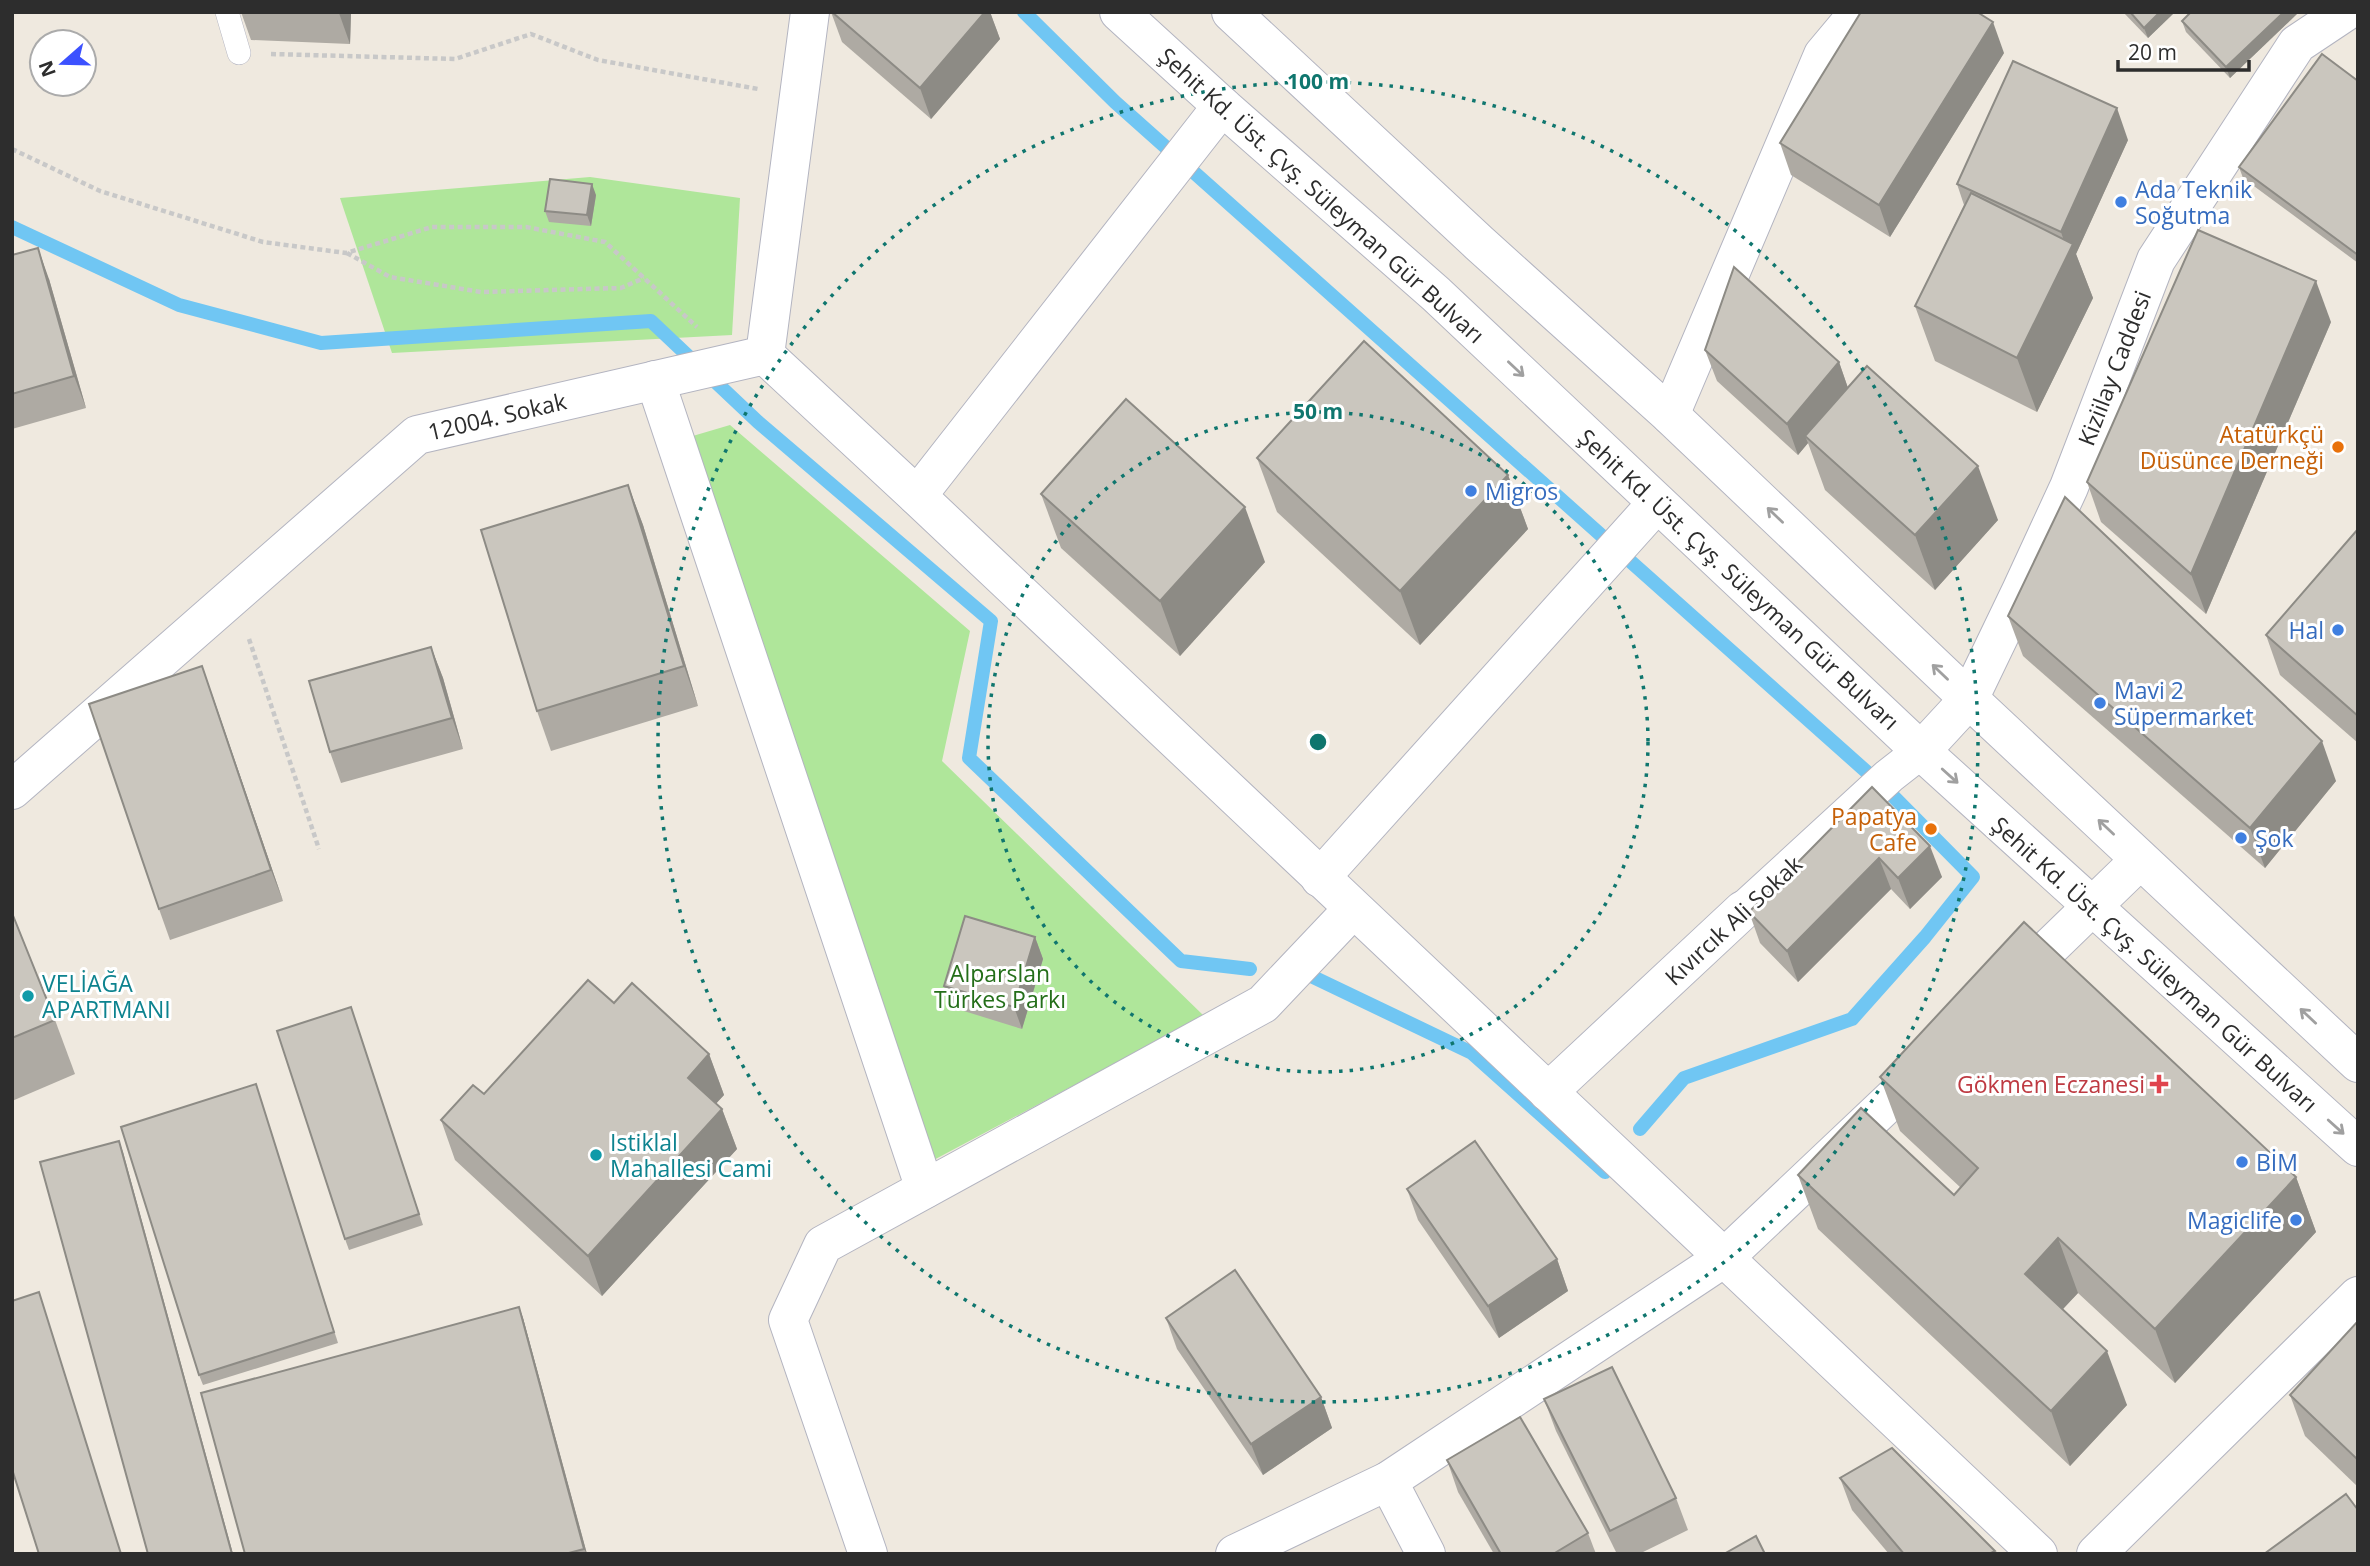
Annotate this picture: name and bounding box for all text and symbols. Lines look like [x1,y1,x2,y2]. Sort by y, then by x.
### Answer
north arrow [28,28,98,98]
scale bar [2118,28,2249,72]
text: 20 m [2128,38,2177,66]
street label: Şehit Kd. Üst. Çvş. Süleyman Gür Bulvarı [1152,40,1492,350]
text: N [32,57,62,81]
text: 100 m [1287,67,1349,95]
place label: Ada Teknik Soğutma [2135,173,2252,231]
marker: Ada Teknik Soğutma [2113,194,2129,210]
street label: Kiziilay Caddesi [2070,286,2158,450]
one-way arrow [1507,361,1524,378]
street label: 12004. Sokak [425,385,569,447]
text: 50 m [1293,397,1343,425]
place label: Atatürkçü Düsünce Derneği [2140,418,2324,476]
street label: Şehit Kd. Üst. Çvş. Süleyman Gür Bulvarı [1571,421,1907,737]
marker: Atatürkçü Düsünce Derneği [2330,439,2346,455]
place label: Migros [1485,475,1558,507]
marker: Migros [1463,483,1479,499]
one-way arrow [1767,506,1784,523]
place label: Hal [2288,614,2324,646]
marker: Hal [2330,622,2346,638]
one-way arrow [1932,663,1949,680]
place label: Mavi 2 Süpermarket [2114,674,2254,732]
marker: Mavi 2 Süpermarket [2092,695,2108,711]
centre of rings [1306,730,1330,754]
one-way arrow [1941,768,1958,785]
place label: Papatya Cafe [1831,800,1917,858]
street label: Şehit Kd. Üst. Çvş. Süleyman Gür Bulvarı [1985,809,2325,1119]
one-way arrow [2098,819,2115,836]
marker: Papatya Cafe [1923,821,1939,837]
place label: Şok [2255,822,2294,854]
marker: Şok [2233,830,2249,846]
street label: Kıvırcık Ali Sokak [1657,848,1809,992]
park label: Alparslan Türkes Parkı [934,957,1066,1015]
place label: VELİAĞA APARTMANI [42,967,171,1025]
marker: VELİAĞA APARTMANI [20,988,36,1004]
one-way arrow [2300,1008,2317,1025]
place label: Gökmen Eczanesi [1957,1068,2145,1100]
marker: Gökmen Eczanesi [2151,1076,2167,1092]
one-way arrow [2327,1119,2345,1135]
place label: Istiklal Mahallesi Cami [610,1126,772,1184]
place label: BİM [2256,1146,2298,1178]
marker: Istiklal Mahallesi Cami [588,1147,604,1163]
marker: BİM [2234,1154,2250,1170]
place label: Magiclife [2187,1204,2282,1236]
marker: Magiclife [2288,1212,2304,1228]

